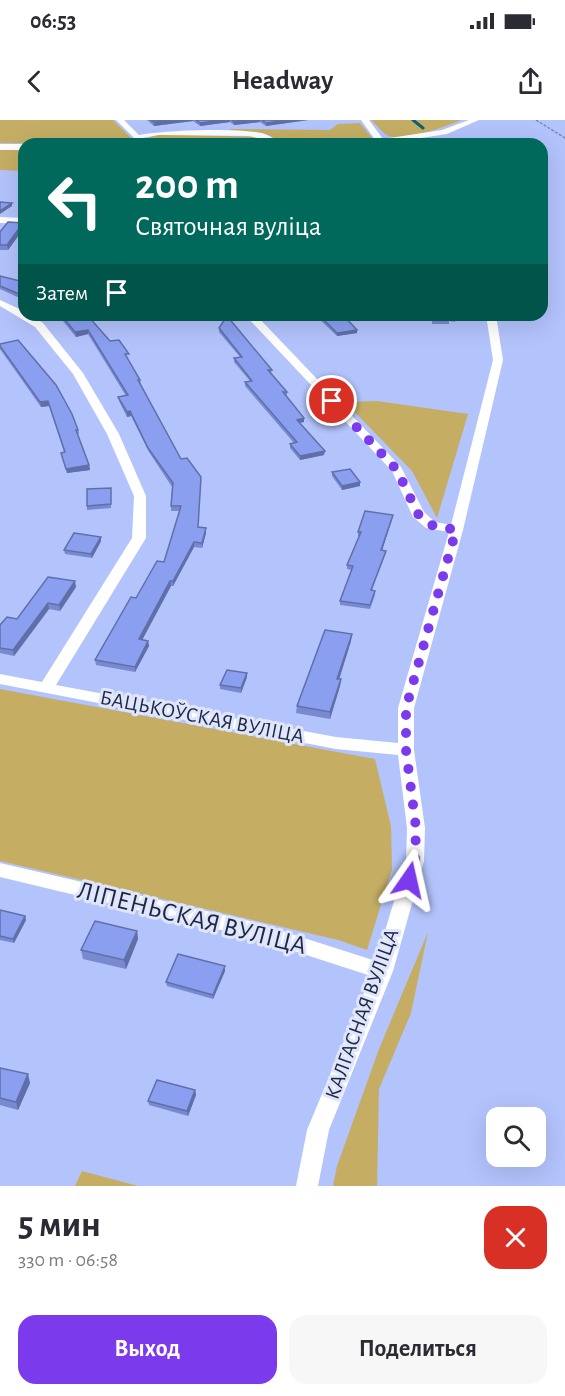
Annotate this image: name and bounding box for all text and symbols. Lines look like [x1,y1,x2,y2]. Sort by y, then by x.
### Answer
text: 06:53 [30,10,76,32]
icon: back [18,65,51,98]
icon: share [514,65,547,98]
text: Headway [232,67,333,94]
icon: left [36,162,114,240]
text: 200 m [135,164,239,206]
text: Святочная вуліца [135,213,321,240]
icon: arrive [100,276,133,309]
text: Затем [36,282,88,304]
pin [306,375,357,426]
icon: arrive [315,384,348,417]
street label: БАЦЬКОЎСКАЯ ВУЛІЦА [98,686,306,747]
position arrow [377,848,441,912]
street label: ЛІПЕНЬСКАЯ ВУЛІЦА [75,877,309,959]
street label: КАЛГАСНАЯ ВУЛІЦА [321,926,403,1102]
map controls [486,1107,546,1167]
button: search [486,1107,546,1167]
button: close [484,1206,547,1269]
text: 5 мин [18,1207,101,1243]
text: 330 m · 06:58 [18,1250,118,1270]
button: Выход [18,1315,277,1384]
button: Поделиться [289,1315,547,1384]

